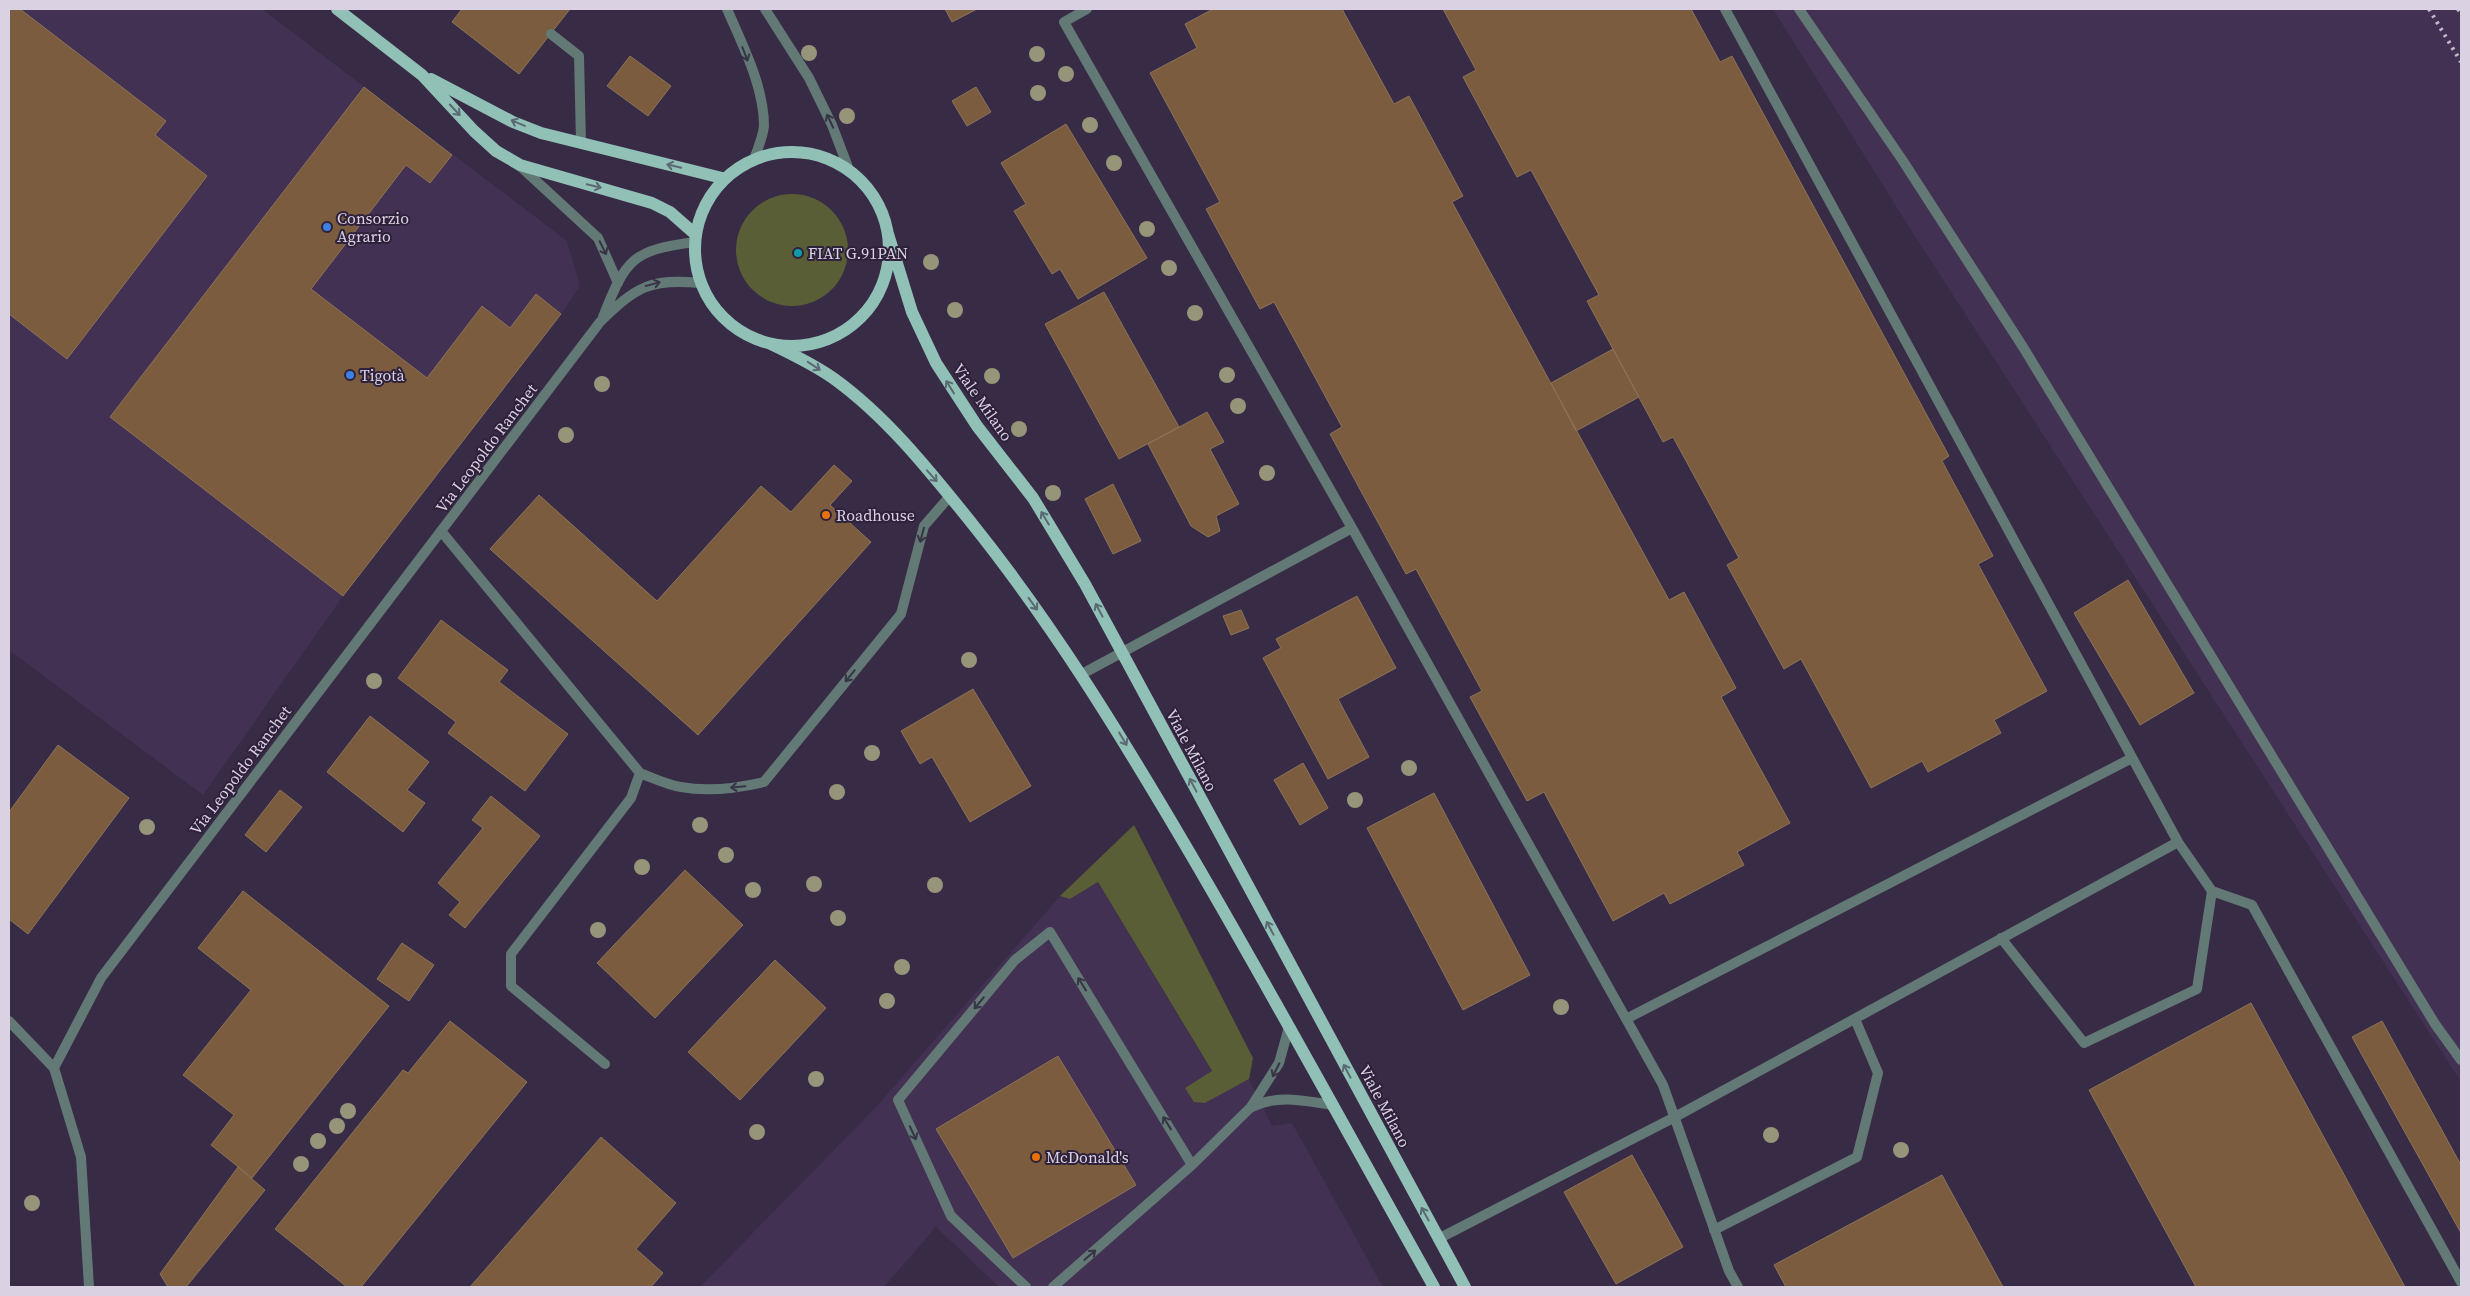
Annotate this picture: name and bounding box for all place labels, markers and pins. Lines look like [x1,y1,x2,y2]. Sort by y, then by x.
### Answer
place label: Consorzio Agrario [337,207,409,247]
marker: Consorzio Agrario [321,221,333,233]
place label: FIAT G.91PAN [808,242,908,264]
marker: FIAT G.91PAN [792,247,804,259]
place label: Tigotà [360,364,405,386]
marker: Tigotà [344,369,356,381]
place label: Roadhouse [836,504,915,526]
marker: Roadhouse [820,509,832,521]
place label: McDonald's [1046,1146,1129,1168]
marker: McDonald's [1030,1151,1042,1163]

